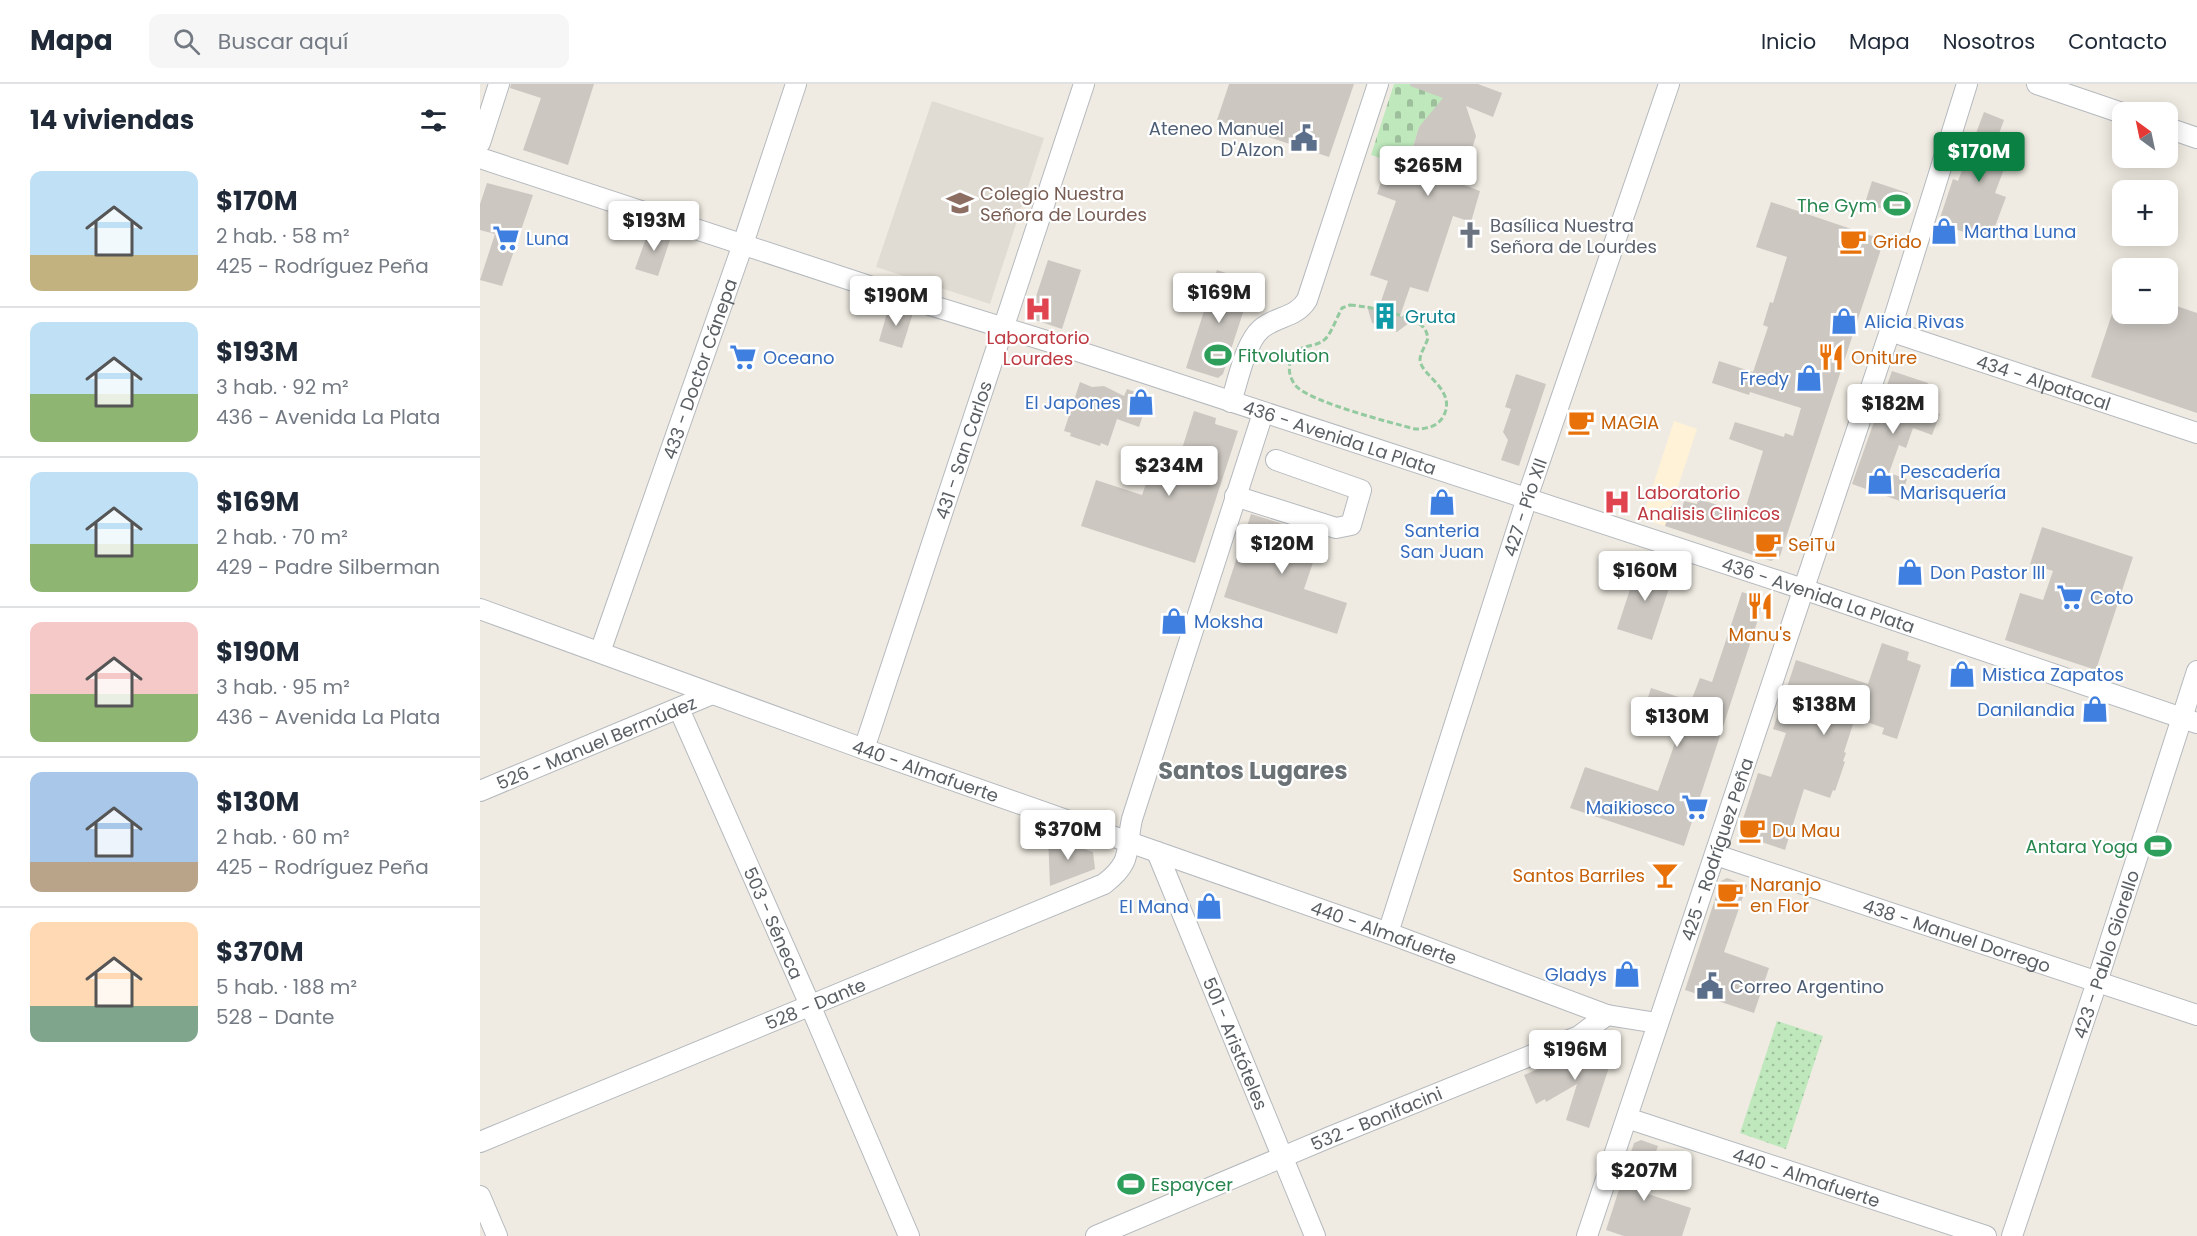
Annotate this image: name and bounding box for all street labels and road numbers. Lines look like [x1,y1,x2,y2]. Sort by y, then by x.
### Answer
street label: 433 - Doctor Cánepa [656,275,742,463]
street label: 434 - Alpatacal [1973,348,2114,416]
street label: 431 - San Carlos [928,377,997,522]
street label: 436 - Avenida La Plata [1240,394,1440,480]
street label: 427 - Pío XII [1497,455,1552,560]
street label: 436 - Avenida La Plata [1719,551,1918,639]
street label: 526 - Manuel Bermúdez [493,690,700,795]
street label: 440 - Almafuerte [849,733,1002,808]
street label: 425 - Rodríguez Peña [1674,754,1759,944]
street label: 503 - Séneca [738,863,809,983]
street label: 423 - Pablo Giorello [2067,867,2145,1042]
street label: 438 - Manuel Dorrego [1860,892,2054,978]
street label: 440 - Almafuerte [1307,894,1461,970]
street label: 528 - Dante [761,971,870,1035]
street label: 501 - Aristóteles [1197,973,1274,1114]
street label: 532 - Bonifacini [1307,1080,1446,1156]
street label: 440 - Almafuerte [1730,1141,1884,1213]

